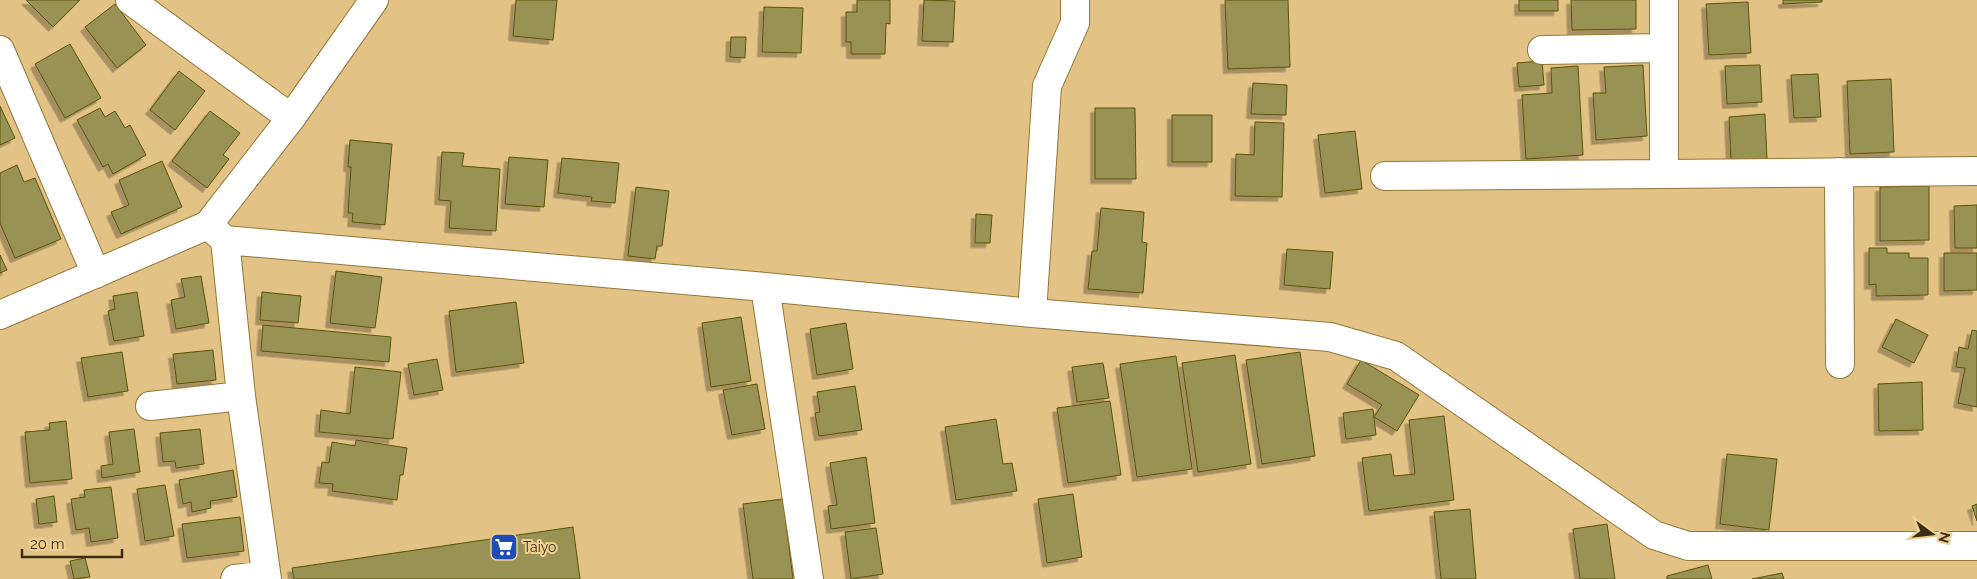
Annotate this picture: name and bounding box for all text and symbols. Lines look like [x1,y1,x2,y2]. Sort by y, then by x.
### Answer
north arrow [1907,509,1957,559]
scale bar [22,526,122,558]
text: N [1935,530,1954,545]
supermarket icon: Taiyo [489,532,519,562]
text: 20 m [30,535,65,553]
place label: Taiyo [523,539,556,555]

